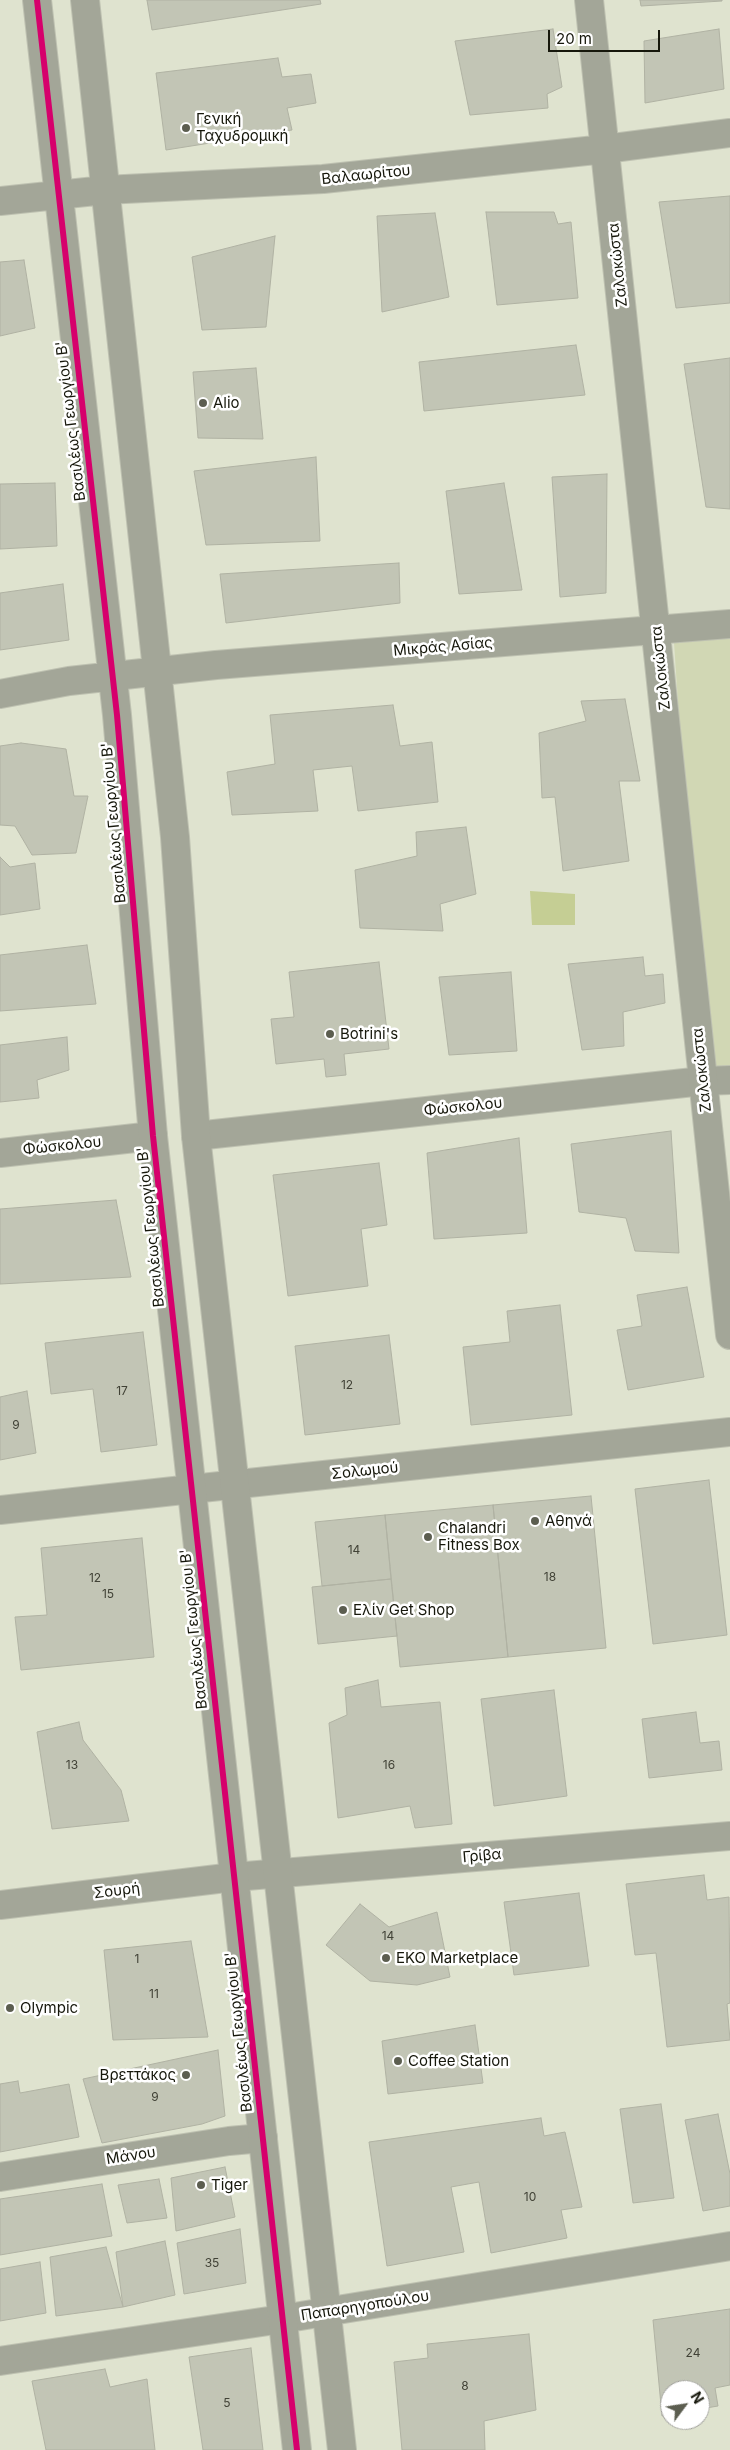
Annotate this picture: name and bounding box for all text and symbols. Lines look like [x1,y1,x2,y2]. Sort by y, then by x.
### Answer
scale bar [550,20,662,52]
text: 20 m [556,29,592,48]
place label: Γενική Ταχυδρομική [196,110,288,145]
marker: Γενική Ταχυδρομική [180,122,192,134]
street label: Βαλαωρίτου [321,161,411,189]
street label: Ζαλοκώστα [605,222,631,308]
street label: Βασιλέως Γεωργίου Β' [52,340,90,502]
place label: Alio [213,394,240,412]
marker: Alio [197,397,209,409]
street label: Ζαλοκώστα [648,625,674,711]
street label: Μικράς Ασίας [393,634,493,660]
street label: Βασιλέως Γεωργίου Β' [98,742,130,904]
place label: Botrini's [340,1025,398,1043]
street label: Ζαλοκώστα [689,1027,715,1113]
marker: Botrini's [324,1028,336,1040]
street label: Φώσκολου [423,1094,503,1120]
street label: Φώσκολου [22,1133,102,1159]
street label: Βασιλέως Γεωργίου Β' [134,1146,168,1308]
house number: 12 [341,1378,353,1392]
house number: 17 [116,1384,128,1398]
house number: 9 [12,1418,20,1432]
street label: Σολωμού [331,1459,399,1483]
place label: Αθηνά [545,1512,592,1530]
marker: Αθηνά [529,1515,541,1527]
place label: Chalandri Fitness Box [438,1519,520,1554]
marker: Chalandri Fitness Box [422,1531,434,1543]
house number: 14 [348,1543,360,1557]
street label: Βασιλέως Γεωργίου Β' [177,1548,211,1710]
house number: 18 [544,1570,556,1584]
house number: 12 [89,1571,101,1585]
house number: 15 [102,1587,114,1601]
place label: Ελίν Get Shop [353,1601,455,1619]
marker: Ελίν Get Shop [337,1604,349,1616]
house number: 13 [66,1758,78,1772]
house number: 16 [383,1758,395,1772]
street label: Γρίβα [462,1845,502,1867]
street label: Σουρή [93,1879,141,1903]
house number: 14 [382,1929,394,1943]
place label: EKO Marketplace [396,1949,518,1967]
street label: Βασιλέως Γεωργίου Β' [222,1951,256,2113]
house number: 1 [135,1952,139,1966]
marker: EKO Marketplace [380,1952,392,1964]
house number: 11 [149,1987,159,2001]
place label: Olympic [20,1999,78,2017]
marker: Olympic [4,2002,16,2014]
place label: Coffee Station [408,2052,509,2070]
marker: Coffee Station [392,2055,404,2067]
place label: Βρεττάκος [100,2066,176,2084]
marker: Βρεττάκος [180,2069,192,2081]
house number: 9 [151,2090,159,2104]
street label: Μάνου [105,2143,157,2169]
place label: Tiger [211,2176,248,2194]
marker: Tiger [195,2179,207,2191]
house number: 10 [524,2190,536,2204]
house number: 35 [205,2256,219,2270]
street label: Παπαρηγοπούλου [300,2287,430,2325]
house number: 24 [686,2346,700,2360]
house number: 8 [461,2379,469,2393]
north arrow [660,2380,710,2430]
text: N [687,2389,707,2406]
house number: 5 [223,2396,231,2410]

